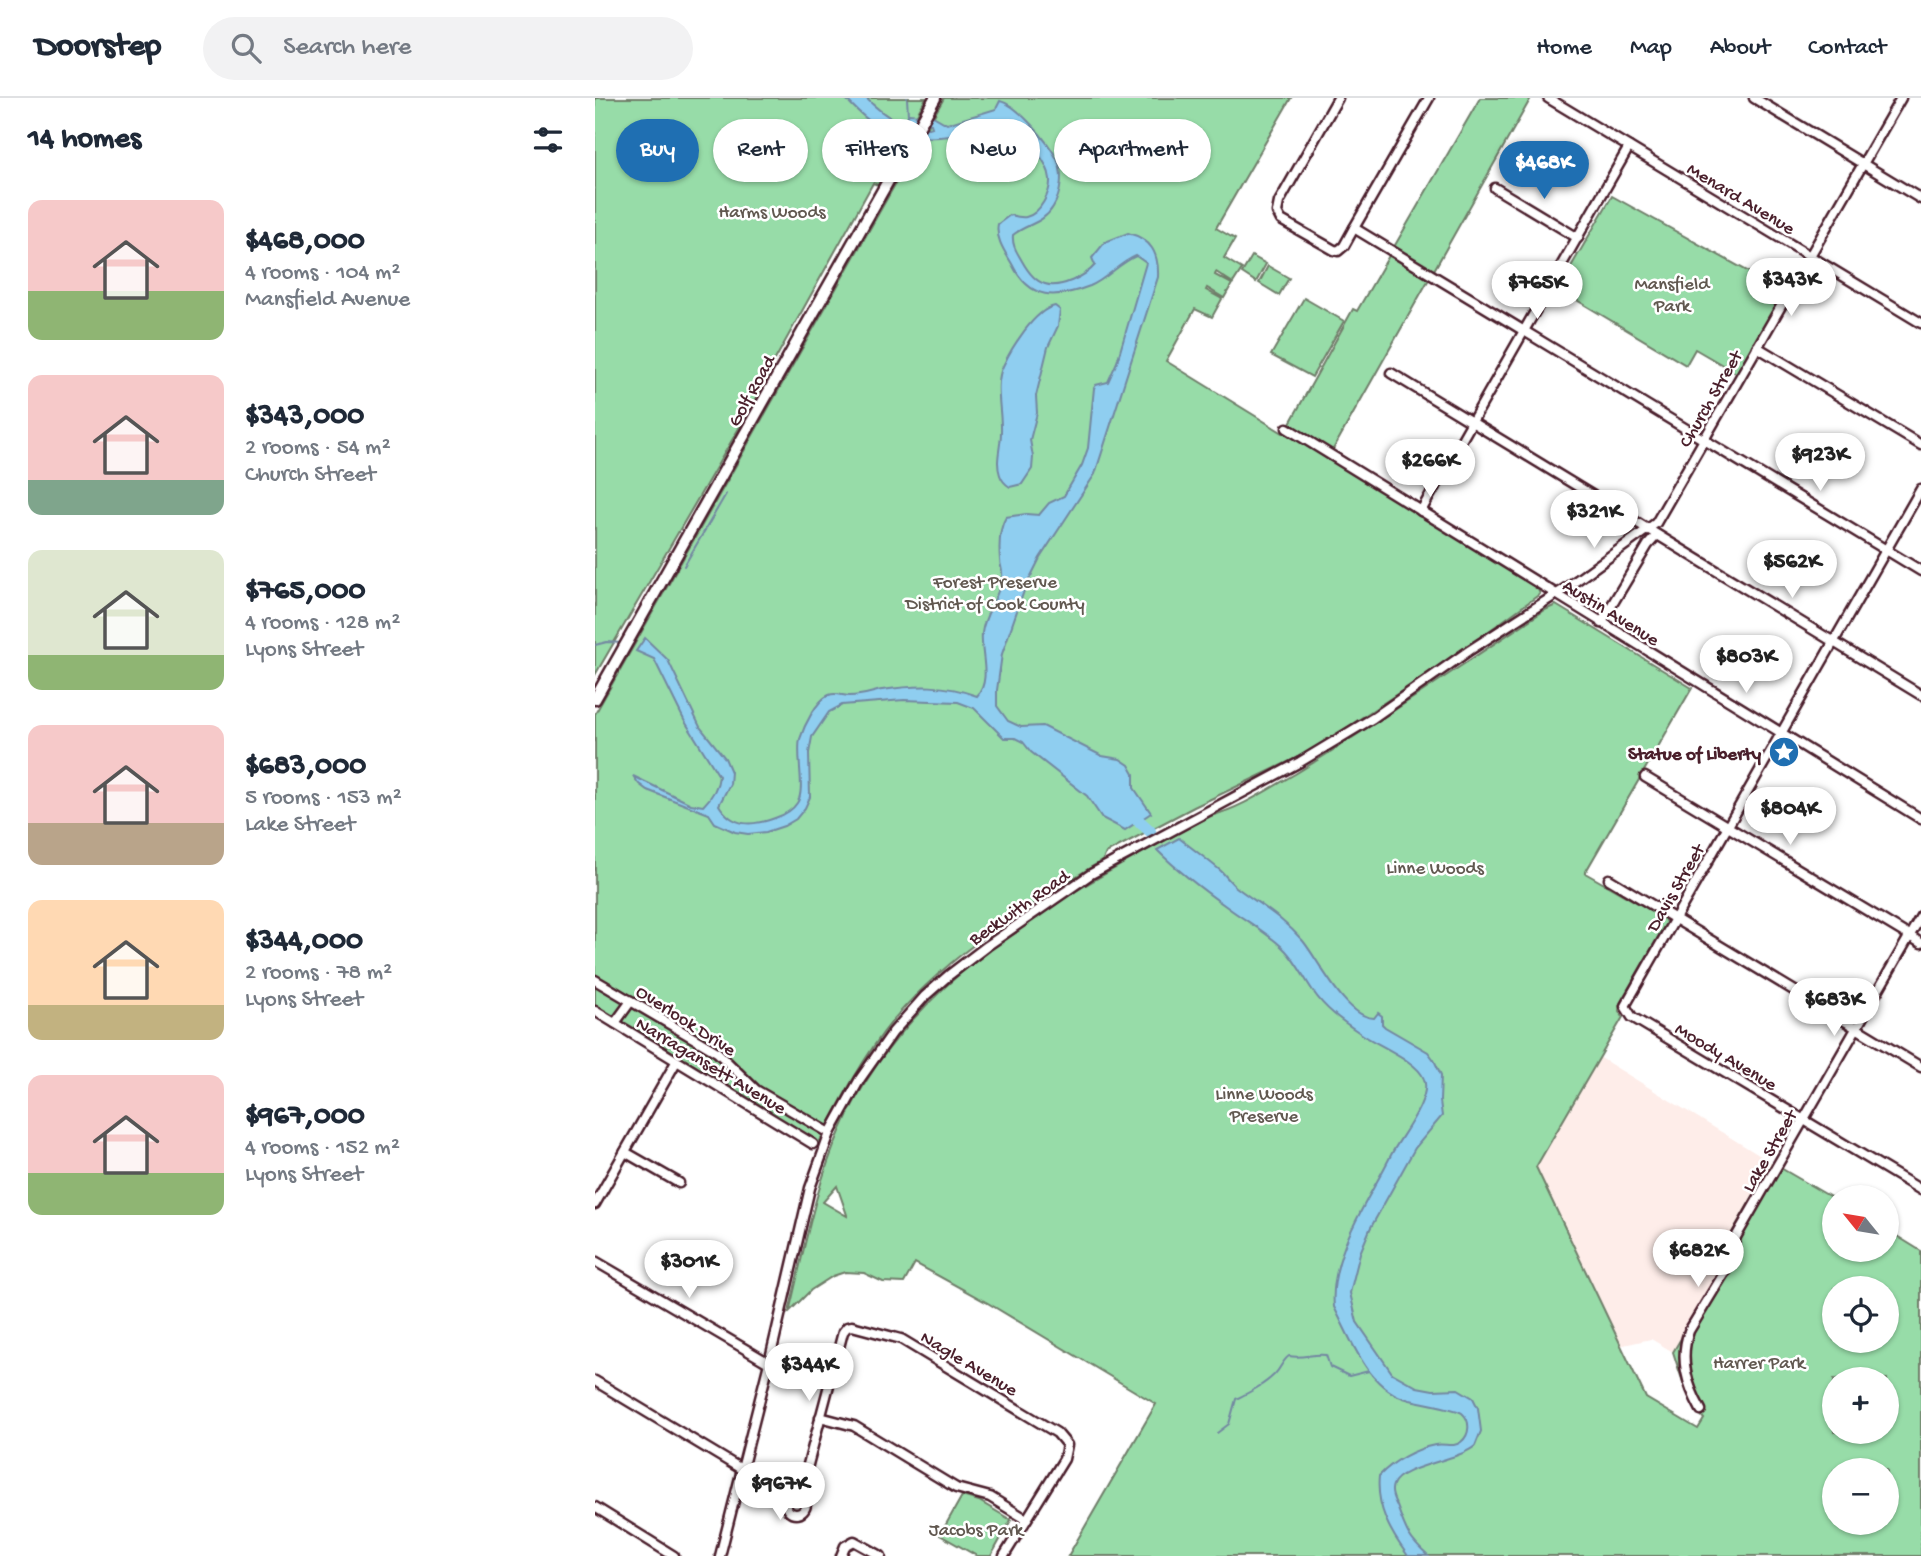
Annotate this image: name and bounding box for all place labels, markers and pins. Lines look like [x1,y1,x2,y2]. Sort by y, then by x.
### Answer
pin: $468K [1495,141,1593,201]
pin: $343K [1742,258,1840,318]
pin: $765K [1488,262,1586,321]
pin: $923K [1771,434,1869,493]
pin: $266K [1381,440,1479,499]
pin: $321K [1545,490,1643,550]
pin: $562K [1743,540,1841,600]
pin: $803K [1697,636,1795,695]
place icon: Statue of Liberty [1767,735,1801,769]
place label: Statue of Liberty [1628,744,1762,767]
pin: $804K [1741,788,1839,847]
pin: $683K [1785,978,1883,1038]
pin: $682K [1649,1230,1747,1289]
pin: $301K [640,1240,738,1300]
pin: $344K [760,1344,858,1403]
pin: $967K [731,1462,829,1522]

